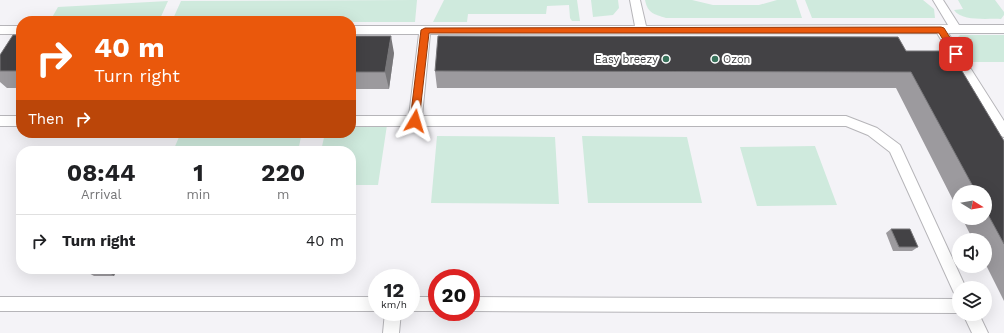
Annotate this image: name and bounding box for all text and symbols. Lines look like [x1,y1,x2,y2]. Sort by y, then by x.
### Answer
text: 40 m [94,31,164,64]
icon: right [28,32,80,84]
pin [939,37,973,71]
icon: arrive [945,43,967,65]
place label: Easy breezy [595,53,658,66]
place label: Ozon [723,53,750,66]
marker: Easy breezy [661,54,671,64]
marker: Ozon [710,54,720,64]
text: Turn right [94,65,180,86]
position arrow [394,100,436,142]
icon: right [72,108,94,130]
text: Then [28,110,64,128]
text: 08:44 [67,159,136,187]
text: 1 [193,159,204,187]
text: 220 [261,159,305,187]
north arrow [952,185,992,225]
map controls [952,185,992,321]
text: Arrival [81,187,121,202]
text: min [186,187,210,202]
text: m [277,187,289,202]
icon: right [28,230,50,252]
text: Turn right [62,232,135,250]
text: 40 m [306,232,344,250]
button: sound [952,233,992,273]
speed limit sign: 20 [428,269,480,321]
text: 12 [384,278,404,302]
button: layers [952,281,992,321]
text: km/h [381,299,407,310]

